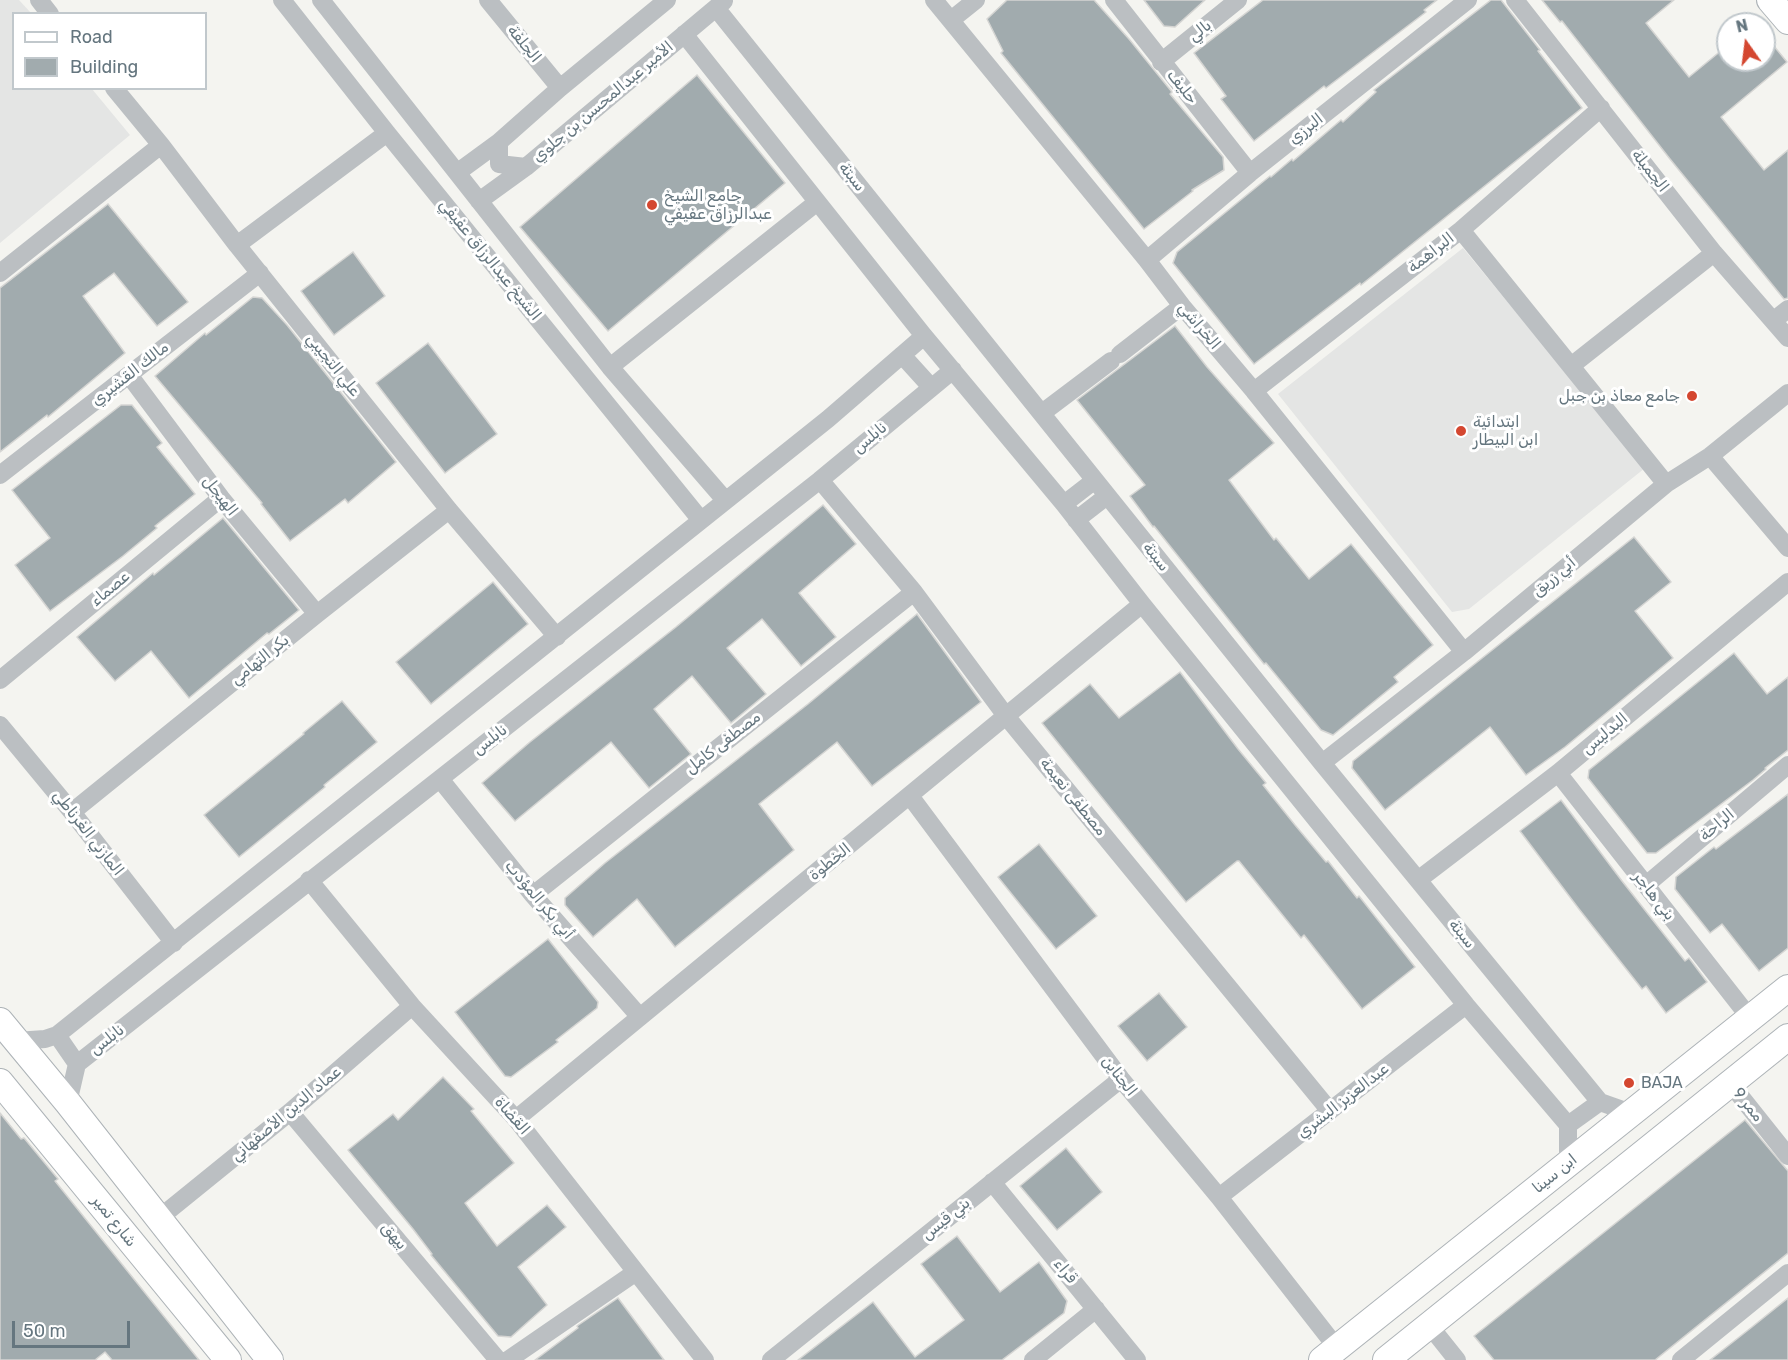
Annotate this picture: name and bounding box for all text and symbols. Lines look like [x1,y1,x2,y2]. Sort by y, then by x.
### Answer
legend [12,12,207,90]
north arrow [1716,12,1776,72]
text: N [1734,15,1750,37]
street label: بالي [1184,16,1216,46]
street label: الجلفة [503,21,545,67]
text: Road [70,26,113,48]
street label: الأمير عبدالمحسن بن جلوي [529,37,677,167]
text: Building [70,56,138,78]
street label: حليف [1162,66,1202,108]
street label: البرزي [1285,109,1327,149]
street label: الجميلة [1627,146,1673,196]
street label: سبتة [834,159,870,195]
place label: جامع الشيخ عبدالرزاق عفيفي [664,186,772,224]
street label: الشيخ عبدالرزاق عفيفي [435,195,545,325]
marker: جامع الشيخ عبدالرزاق عفيفي [645,198,659,212]
street label: البراهمة [1404,229,1458,277]
street label: الخراشي [1174,298,1224,354]
street label: علي التجيبي [302,330,364,400]
street label: مالك القشيري [88,338,172,410]
place label: جامع معاذ بن جبل [1559,386,1680,406]
marker: جامع معاذ بن جبل [1685,389,1699,403]
place label: ابتدائية ابن البيطار [1473,412,1538,450]
street label: نابلس [849,418,891,458]
marker: ابتدائية ابن البيطار [1454,424,1468,438]
street label: الهيجل [198,472,242,520]
street label: سبتة [1138,539,1174,575]
street label: أبي زريق [1528,553,1580,601]
street label: عصماء [87,567,133,611]
street label: بكر التهامي [227,631,293,689]
street label: مصطفى كامل [681,708,765,778]
street label: البدليس [1578,709,1632,759]
street label: نابلس [469,721,511,759]
street label: مصطفى نعيمة [1036,754,1110,840]
street label: المازني الغرناطي [49,786,127,880]
street label: الراحة [1695,805,1739,845]
street label: الخطوة [805,839,855,885]
street label: أبي بكر المؤدب [500,857,578,943]
street label: بني هاجر [1629,868,1679,924]
street label: سبتة [1444,916,1480,952]
street label: نابلس [86,1021,128,1059]
street label: الجناين [1097,1052,1141,1100]
street label: عبدالعزيز البشري [1293,1059,1393,1143]
street label: عماد الدين الأصفهاني [227,1062,345,1166]
place label: BAJA [1641,1073,1683,1093]
marker: BAJA [1622,1076,1636,1090]
street label: ممر 9 [1729,1084,1767,1126]
street label: القضاة [490,1093,534,1139]
street label: ابن سينا [1529,1150,1581,1198]
street label: شارع تمير [87,1191,141,1251]
street label: بني قيس [918,1194,974,1244]
street label: بيهق [377,1218,411,1254]
street label: قراء [1049,1255,1081,1287]
scale bar [15,1309,134,1347]
text: 50 m [23,1320,66,1342]

